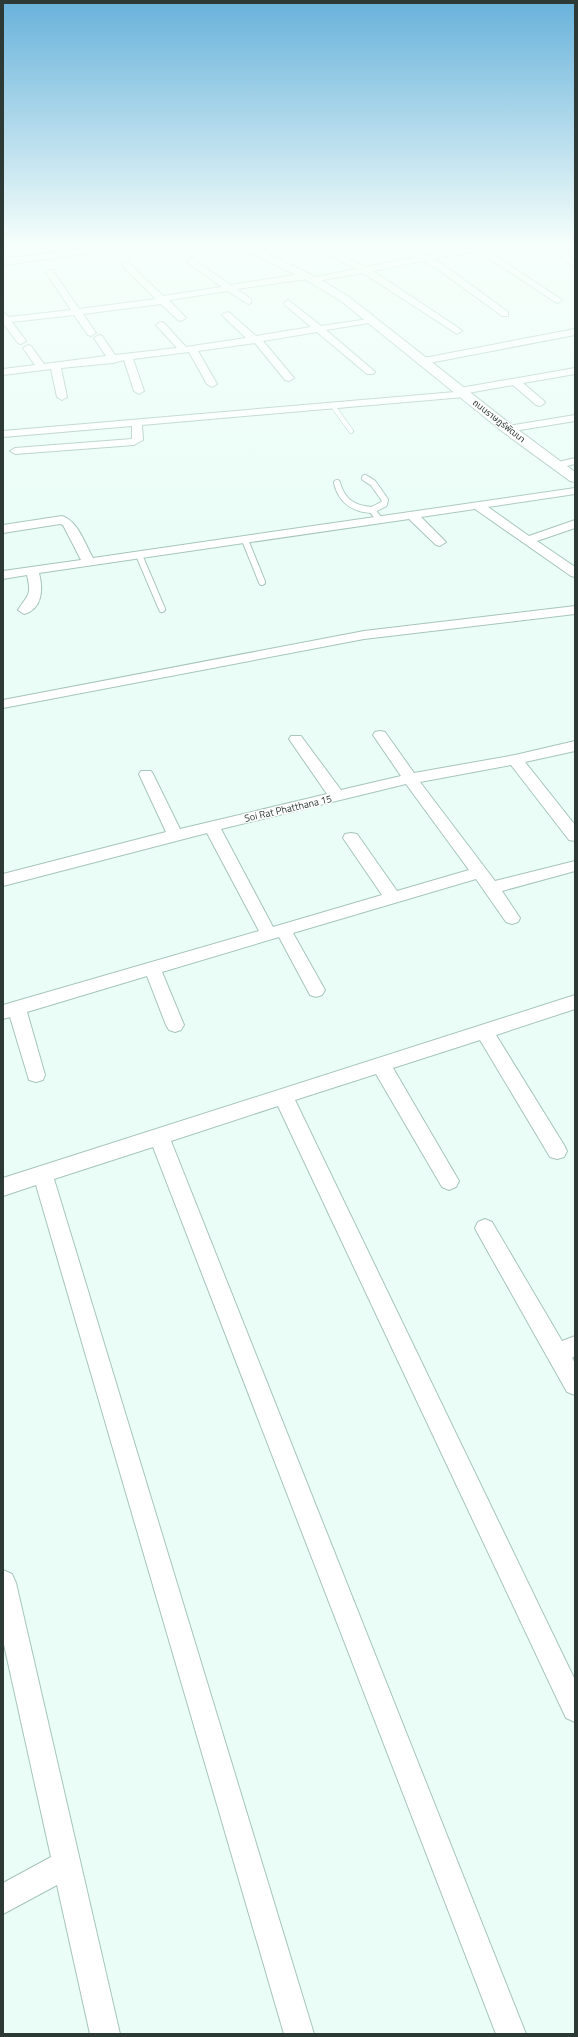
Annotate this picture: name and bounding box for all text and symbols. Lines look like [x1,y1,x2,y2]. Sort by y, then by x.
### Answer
street label: ถนนราษฏร์พัฒนา [470,396,528,445]
street label: Soi Rat Phatthana 15 [243,791,334,826]

